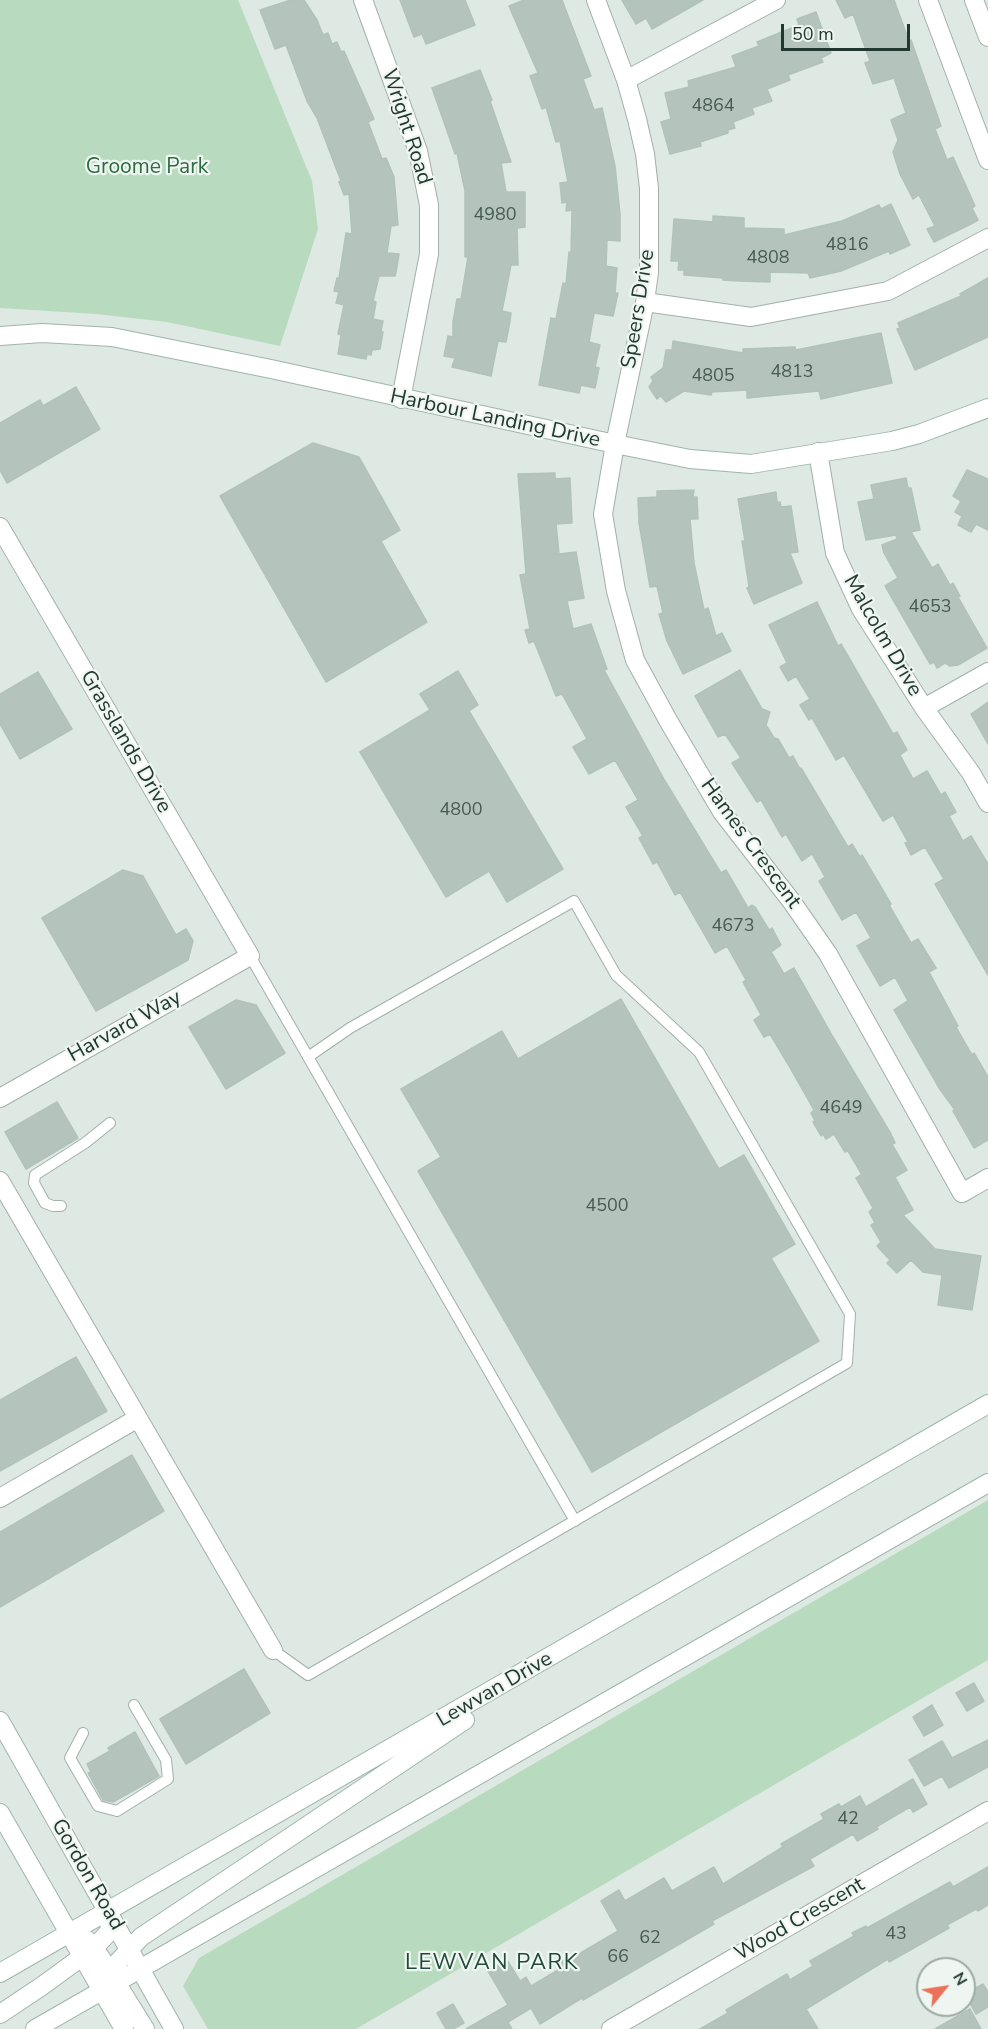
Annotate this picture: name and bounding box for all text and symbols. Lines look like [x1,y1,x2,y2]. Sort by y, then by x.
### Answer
scale bar [784,12,913,50]
text: 50 m [792,22,834,46]
street label: Wright Road [375,66,437,188]
house number: 4864 [691,96,735,118]
park label: Groome Park [86,155,208,181]
house number: 4980 [473,205,517,227]
house number: 4816 [825,235,869,257]
street label: Speers Drive [617,248,661,370]
house number: 4808 [746,248,790,270]
house number: 4813 [770,362,814,384]
house number: 4805 [691,366,735,388]
street label: Harbour Landing Drive [388,384,602,454]
street label: Malcolm Drive [837,571,927,701]
house number: 4653 [908,597,952,619]
street label: Grasslands Drive [74,666,176,818]
street label: Hames Crescent [694,774,806,914]
house number: 4800 [439,800,483,822]
house number: 4673 [711,916,755,938]
street label: Harvard Way [64,985,186,1069]
house number: 4649 [819,1098,863,1120]
house number: 4500 [585,1196,629,1218]
street label: Lewvan Drive [433,1647,557,1733]
house number: 42 [837,1809,859,1831]
street label: Gordon Road [45,1815,129,1935]
street label: Wood Crescent [731,1873,869,1967]
house number: 43 [885,1924,907,1946]
house number: 62 [639,1928,661,1950]
house number: 66 [607,1947,629,1969]
district label: LEWVAN PARK [405,1951,579,1977]
north arrow [916,1957,976,2017]
text: N [947,1968,972,1990]

